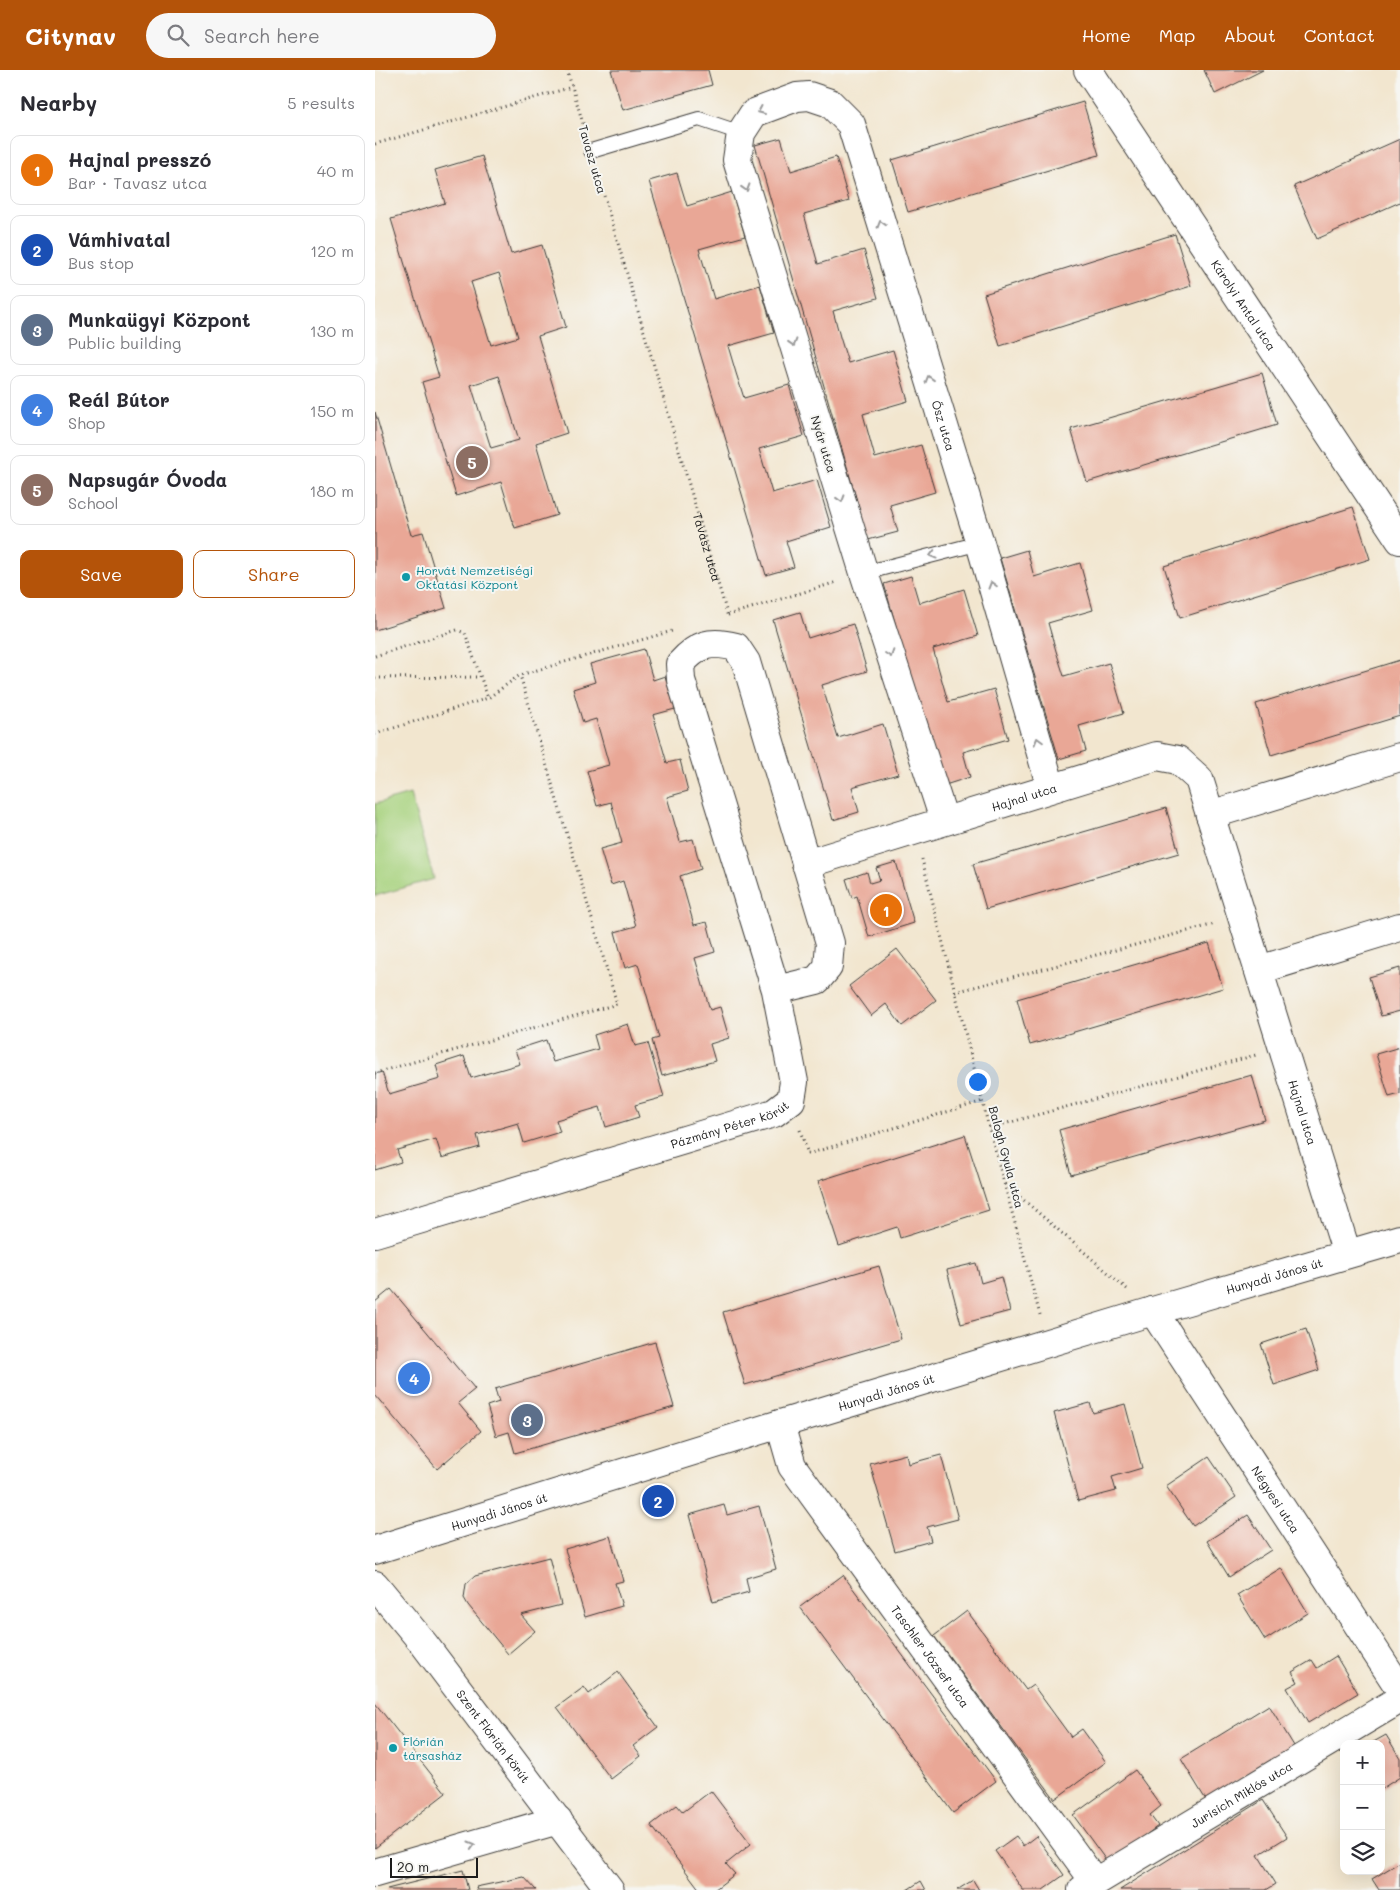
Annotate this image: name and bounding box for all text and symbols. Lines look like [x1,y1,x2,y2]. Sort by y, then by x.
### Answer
search box [146,13,496,58]
text: Citynav [25,20,116,51]
icon: search [164,21,192,49]
text: Search here [204,23,320,48]
text: Home [1082,23,1131,47]
text: Map [1159,23,1195,47]
text: About [1223,23,1276,47]
text: Contact [1304,23,1375,47]
text: Nearby [20,89,97,116]
text: 5 results [287,92,355,113]
one-way arrow [757,105,766,116]
street label: Tavasz utca [576,123,610,195]
text: Hajnal presszó [68,147,211,172]
text: 1 [33,160,41,181]
text: 40 m [317,160,354,181]
text: Bar · Tavasz utca [68,172,207,193]
one-way arrow [740,183,750,192]
one-way arrow [877,220,887,229]
text: Vámhivatal [68,227,170,252]
text: 2 [33,240,41,261]
text: 120 m [310,240,354,261]
text: Bus stop [68,252,134,273]
street label: Károlyi Antal utca [1208,256,1280,353]
text: Munkaügyi Központ [68,307,250,332]
text: 3 [32,320,42,341]
text: 130 m [310,320,354,341]
text: Public building [68,332,181,353]
one-way arrow [788,339,798,347]
one-way arrow [925,376,935,384]
text: Reál Bútor [68,387,170,412]
street label: Ősz utca [928,398,959,453]
text: 4 [32,400,42,421]
text: 150 m [310,400,354,421]
text: Shop [68,412,105,433]
street label: Nyár utca [808,414,840,474]
pin: 5 [456,443,488,481]
text: Napsugár Óvoda [68,467,227,492]
text: 5 [32,480,42,501]
text: 180 m [309,480,354,501]
text: School [68,492,118,513]
one-way arrow [835,494,845,502]
street label: Tavasz utca [690,511,725,583]
one-way arrow [928,549,937,560]
button: Save [20,550,183,598]
button: Share [193,550,355,598]
place label: Horvát Nemzetiségi Oktatási Központ [416,562,533,592]
marker: Horvát Nemzetiségi Oktatási Központ [400,571,412,583]
one-way arrow [988,581,998,590]
one-way arrow [884,649,894,657]
one-way arrow [1033,737,1043,746]
street label: Hajnal utca [989,779,1059,815]
pin: 1 [870,891,902,929]
your location [965,1069,991,1095]
street label: Hajnal utca [1285,1078,1321,1147]
street label: Pázmány Péter körút [669,1097,792,1152]
street label: Balogh Gyula utca [986,1104,1028,1210]
street label: Hunyadi János út [1224,1254,1324,1297]
pin: 4 [398,1359,430,1397]
street label: Hunyadi János út [836,1370,936,1414]
pin: 3 [511,1401,543,1439]
street label: Négyesi utca [1248,1463,1304,1536]
pin: 2 [642,1482,674,1520]
street label: Hunyadi János út [449,1489,549,1534]
street label: Taschler József utca [888,1602,973,1711]
street label: Szent Flórián körút [453,1686,534,1786]
place label: Flórián társasház [403,1733,462,1763]
map controls [1340,1740,1385,1875]
button: + [1340,1740,1385,1785]
marker: Flórián társasház [387,1742,399,1754]
street label: Jurisich Miklós utca [1188,1758,1295,1831]
button: − [1340,1785,1385,1830]
button: layers [1340,1830,1385,1875]
one-way arrow [468,1841,476,1851]
scale bar [390,1855,477,1878]
text: 20 m [397,1857,429,1876]

